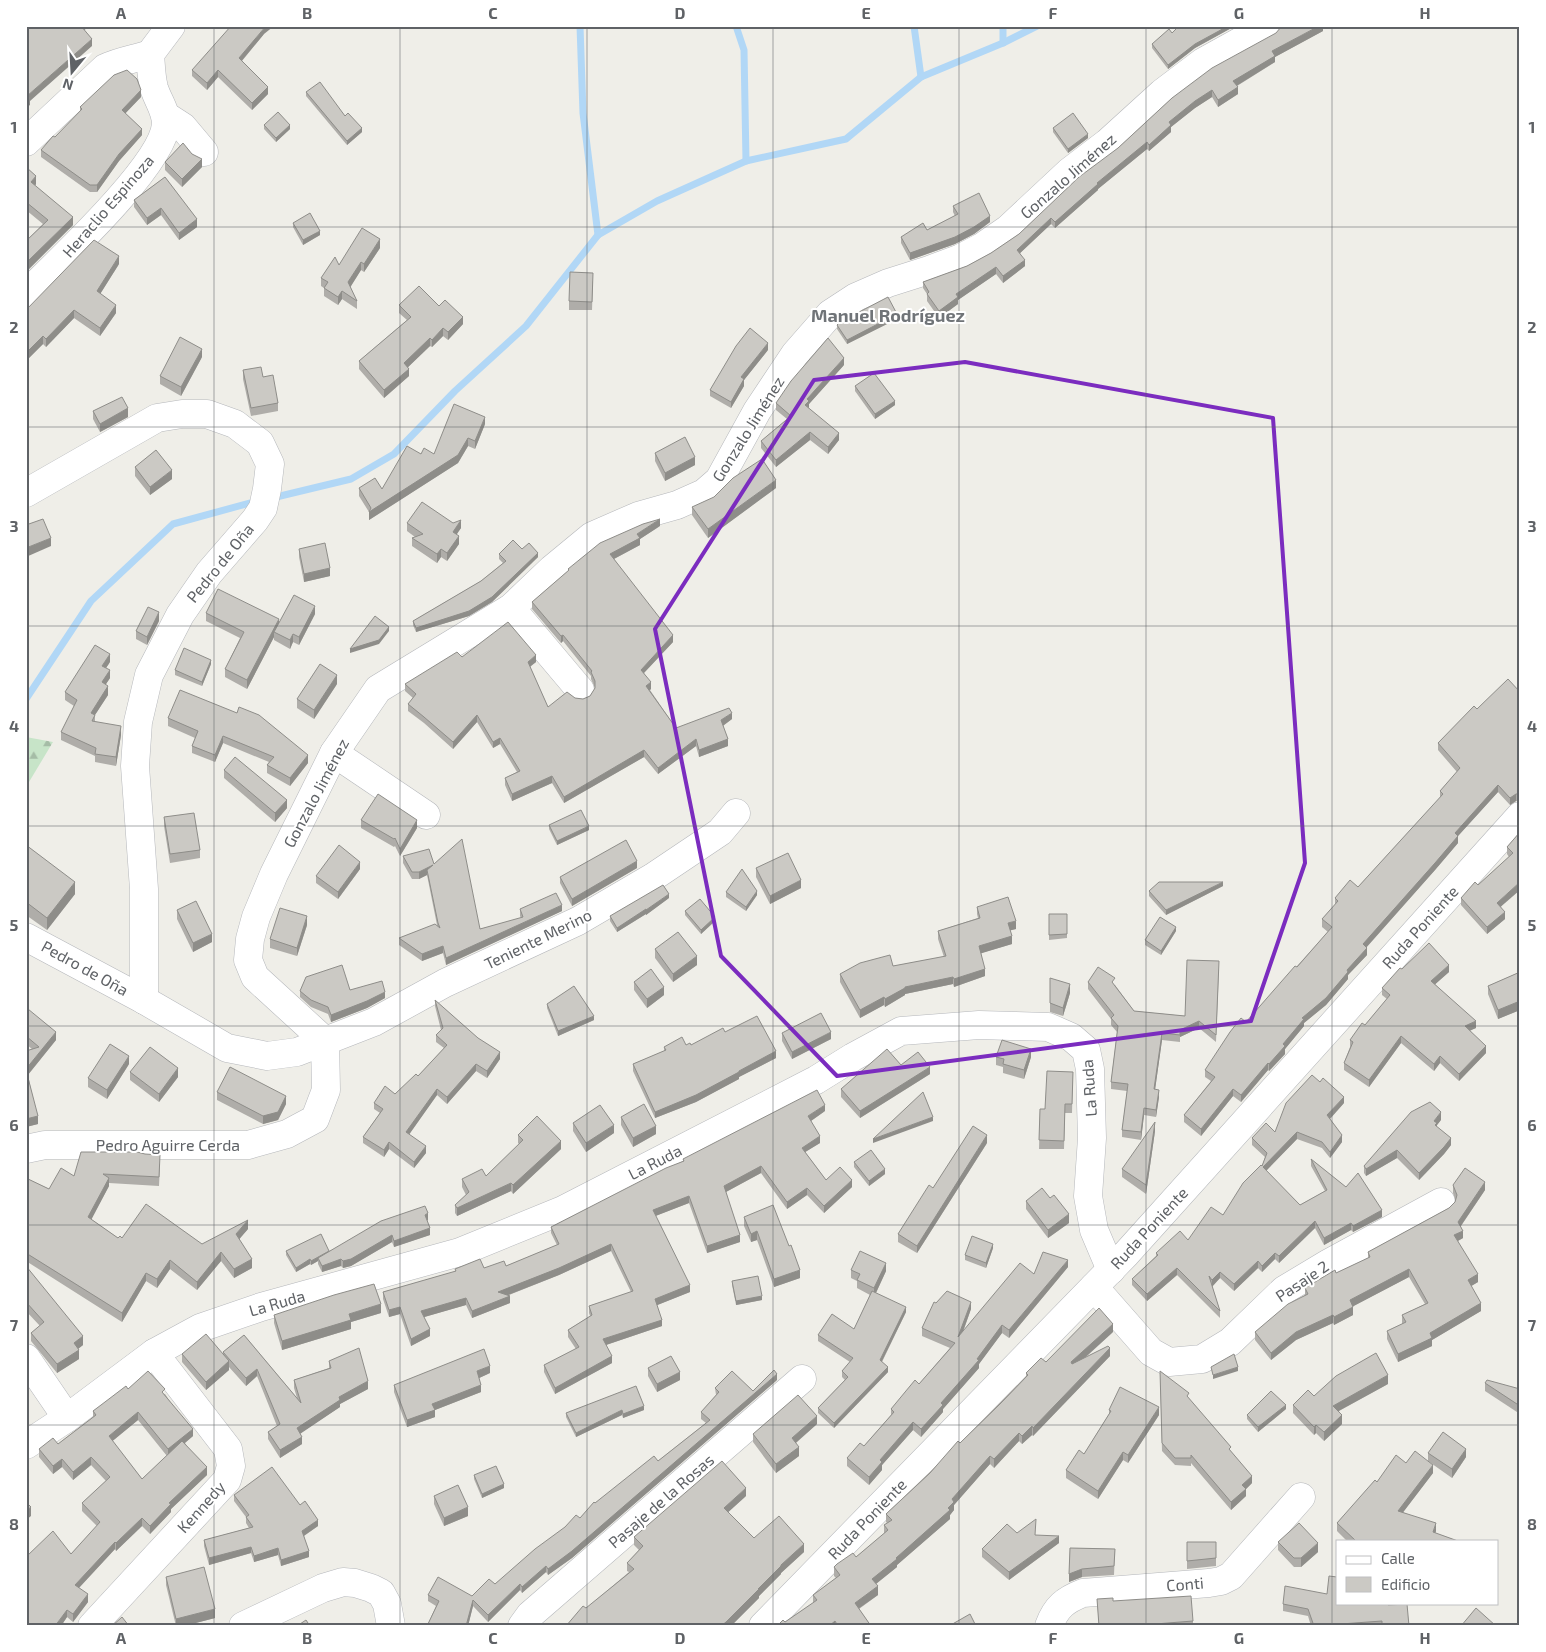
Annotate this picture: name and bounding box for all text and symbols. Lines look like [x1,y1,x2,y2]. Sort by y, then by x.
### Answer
text: A [116,3,127,22]
text: B [302,3,312,22]
text: C [488,3,498,22]
text: D [675,3,686,22]
text: E [861,3,871,22]
text: F [1049,3,1058,22]
text: G [1234,3,1244,22]
text: H [1419,3,1431,22]
north arrow [48,48,98,98]
text: N [60,75,75,94]
text: 1 [11,117,17,136]
text: 1 [1529,117,1535,136]
street label: Gonzalo Jiménez [1016,129,1119,222]
street label: Heraclio Espinoza [58,151,157,261]
district label: Manuel Rodríguez [811,304,965,326]
text: 2 [9,317,19,336]
text: 2 [1527,317,1537,336]
street label: Gonzalo Jiménez [708,373,788,485]
text: 3 [9,516,19,535]
text: 3 [1527,516,1537,535]
street label: Pedro de Oña [182,519,257,606]
text: 4 [9,716,19,735]
text: 4 [1527,716,1537,735]
street label: Gonzalo Jiménez [279,735,352,850]
street label: Ruda Poniente [1378,881,1462,972]
street label: Teniente Merino [481,904,594,973]
text: 5 [10,915,19,934]
text: 5 [1528,915,1537,934]
street label: Pedro de Oña [39,936,132,999]
street label: La Ruda [1077,1059,1100,1117]
text: 6 [9,1115,19,1134]
text: 6 [1527,1115,1537,1134]
street label: Pedro Aguirre Cerda [96,1135,240,1154]
street label: La Ruda [625,1140,685,1183]
street label: Ruda Poniente [1106,1183,1191,1272]
street label: Pasaje 2 [1271,1256,1333,1306]
street label: La Ruda [247,1285,307,1320]
text: 7 [10,1315,19,1334]
text: 7 [1528,1315,1537,1334]
street label: Pasaje de la Rosas [604,1450,718,1552]
street label: Ruda Poniente [823,1474,910,1563]
street label: Kennedy [173,1477,229,1536]
text: 8 [9,1514,19,1533]
text: 8 [1527,1514,1537,1533]
legend [1336,1540,1498,1604]
text: Calle [1381,1549,1415,1567]
street label: Conti [1165,1572,1205,1595]
text: Edificio [1381,1575,1430,1593]
text: A [116,1628,127,1647]
text: B [302,1628,312,1647]
text: C [488,1628,498,1647]
text: D [675,1628,686,1647]
text: E [861,1628,871,1647]
text: F [1049,1628,1058,1647]
text: G [1234,1628,1244,1647]
text: H [1419,1628,1431,1647]

